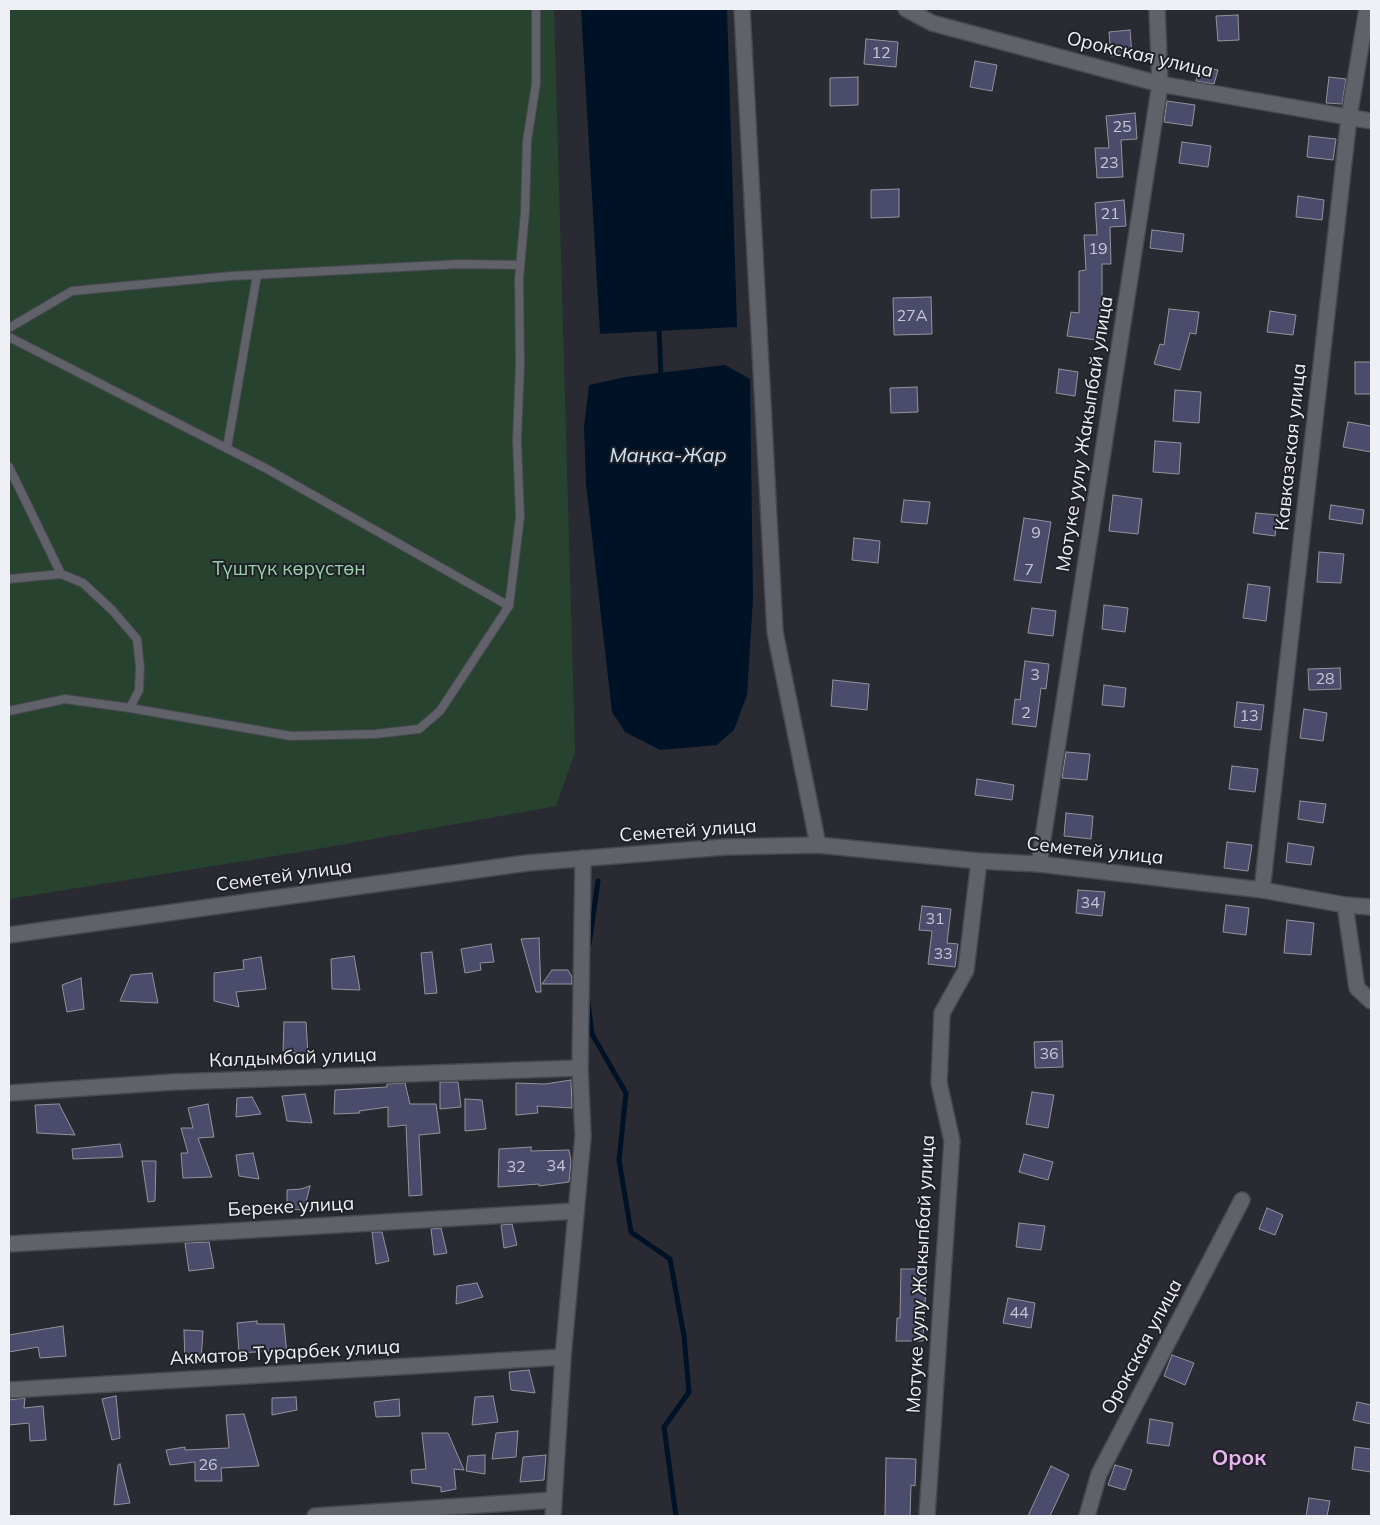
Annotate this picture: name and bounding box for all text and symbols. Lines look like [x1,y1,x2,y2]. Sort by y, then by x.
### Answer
street label: Орокская улица [1065,27,1215,83]
house number: 12 [871,43,891,63]
house number: 25 [1112,117,1132,137]
house number: 23 [1099,153,1119,173]
house number: 21 [1100,204,1120,224]
house number: 19 [1088,239,1108,259]
street label: Мотуке уулу Жакыпбай улица [1052,295,1118,573]
house number: 27А [897,306,927,326]
street label: Кавказская улица [1271,362,1311,532]
water label: Маңка-Жар [609,444,727,468]
house number: 9 [1031,523,1041,543]
park label: Түштүк көрүстөн [212,558,366,580]
house number: 7 [1024,560,1034,580]
house number: 3 [1030,665,1040,685]
house number: 28 [1315,669,1335,689]
house number: 2 [1021,703,1031,723]
house number: 13 [1239,706,1259,726]
street label: Семетей улица [619,815,757,847]
street label: Семетей улица [1025,832,1165,870]
street label: Семетей улица [214,855,354,897]
house number: 34 [1080,893,1100,913]
house number: 31 [925,909,945,929]
house number: 33 [933,944,953,964]
street label: Калдымбай улица [209,1044,377,1072]
house number: 36 [1039,1044,1059,1064]
street label: Мотуке уулу Жакыпбай улица [902,1134,940,1414]
house number: 34 [546,1156,566,1176]
house number: 32 [506,1157,526,1177]
street label: Береке улица [227,1192,355,1222]
street label: Орокская улица [1097,1276,1187,1418]
house number: 44 [1009,1303,1029,1323]
street label: Акматов Турарбек улица [169,1336,401,1370]
district label: Орок [1212,1446,1266,1472]
house number: 26 [198,1455,218,1475]

